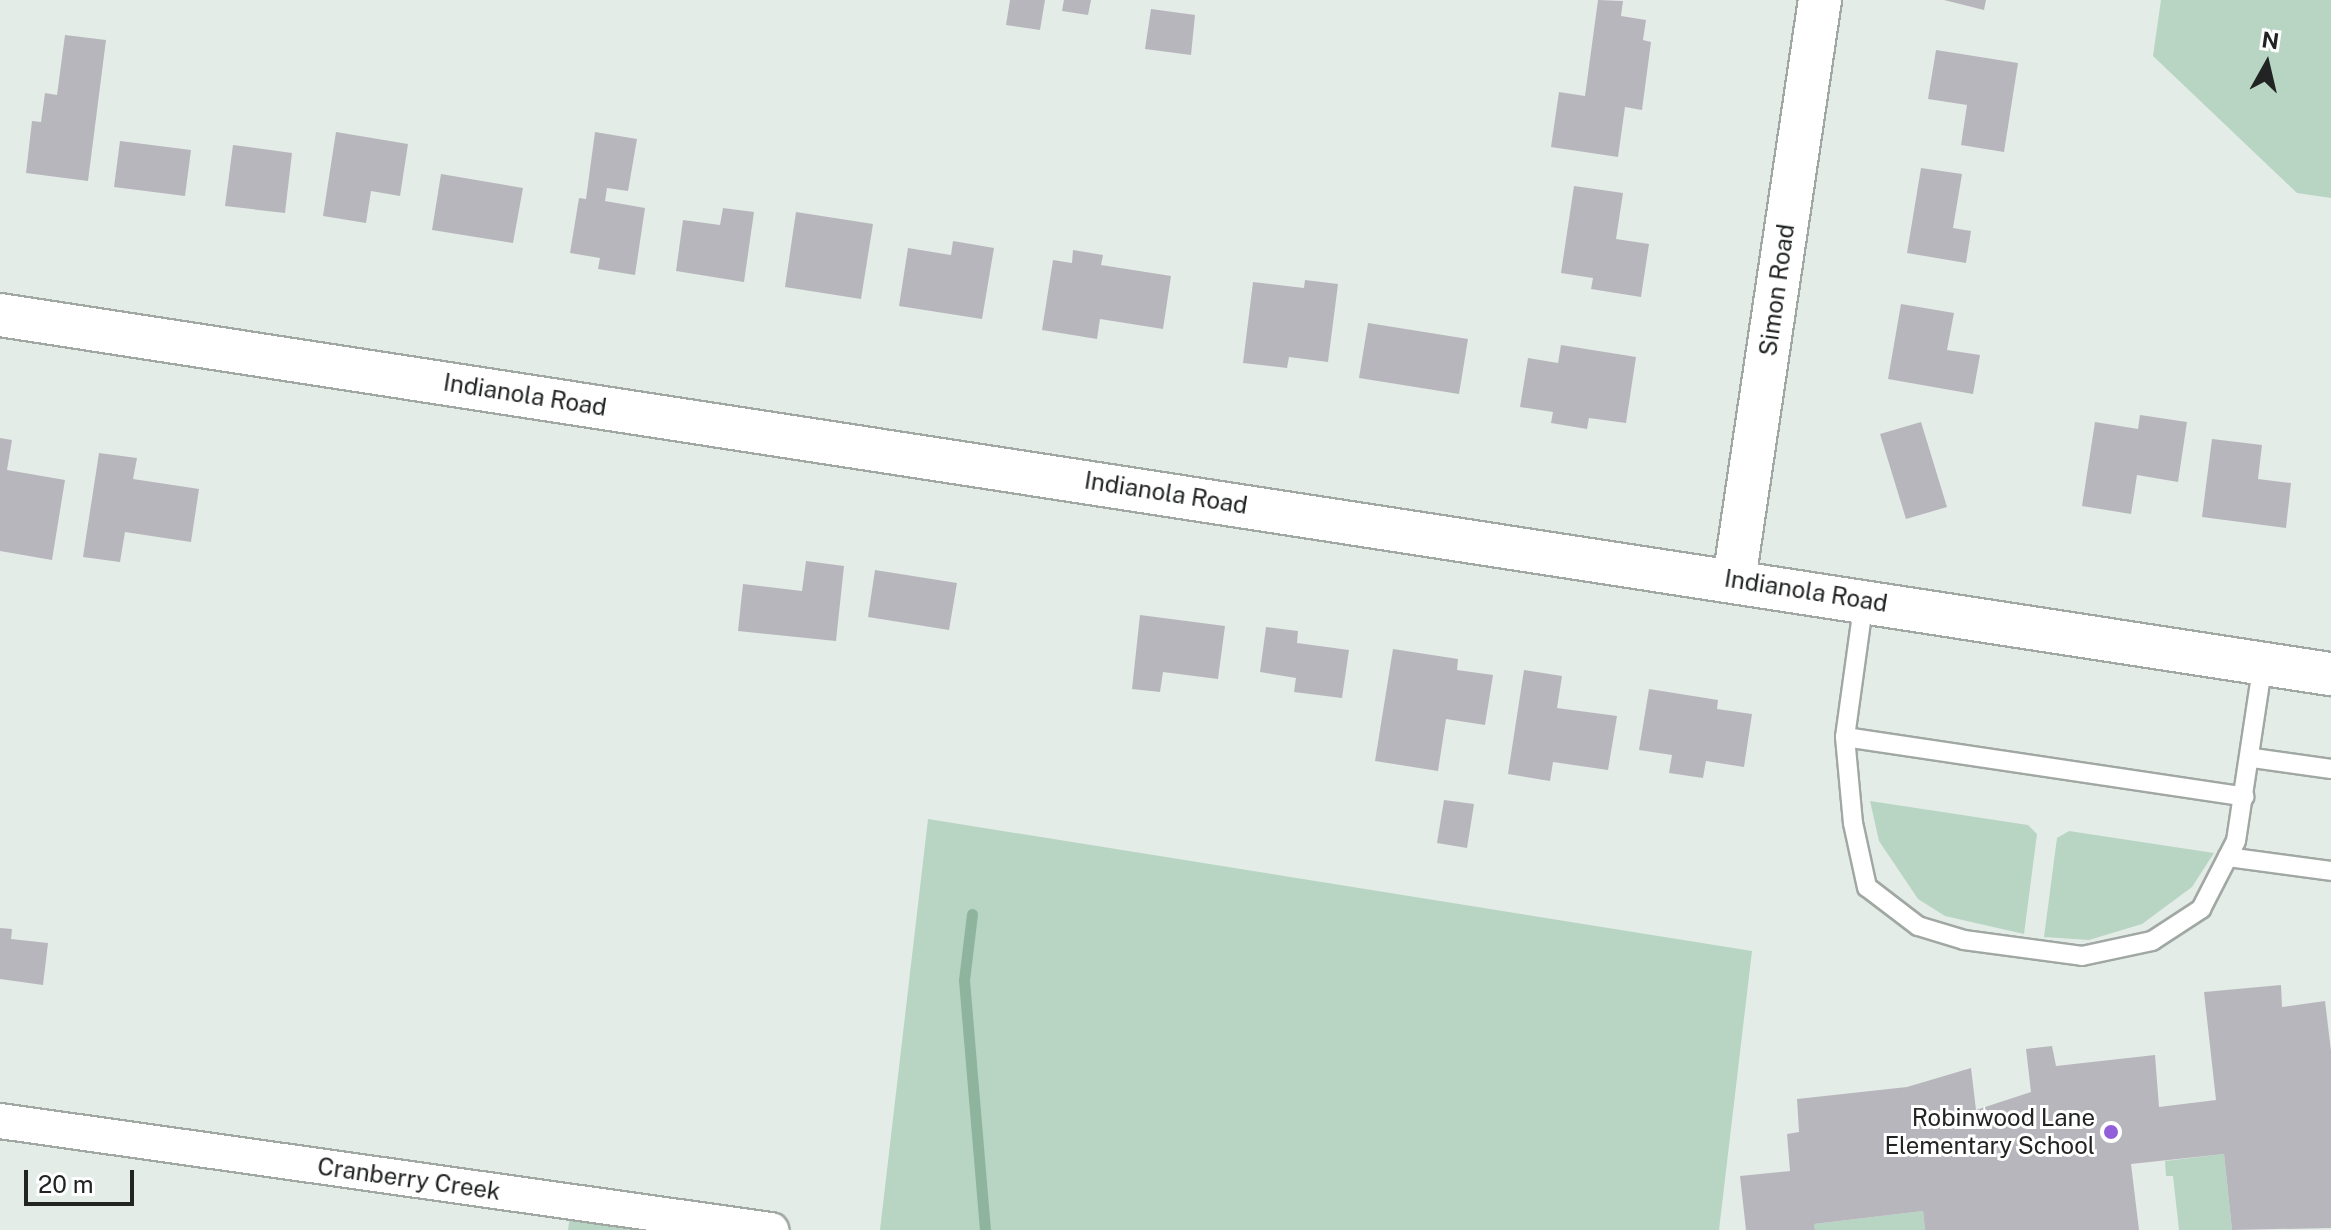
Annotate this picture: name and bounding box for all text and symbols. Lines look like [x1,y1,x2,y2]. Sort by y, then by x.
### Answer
north arrow [2227,24,2307,104]
text: N [2260,26,2281,54]
street label: Simon Road [1753,222,1801,358]
street label: Indianola Road [441,368,609,422]
street label: Indianola Road [1082,466,1250,520]
street label: Indianola Road [1722,564,1890,618]
place label: Robinwood Lane Elementary School [1884,1104,2095,1160]
marker: Robinwood Lane Elementary School [2102,1123,2120,1141]
street label: Cranberry Creek [316,1152,502,1206]
scale bar [28,1154,138,1204]
text: 20 m [38,1170,94,1198]

